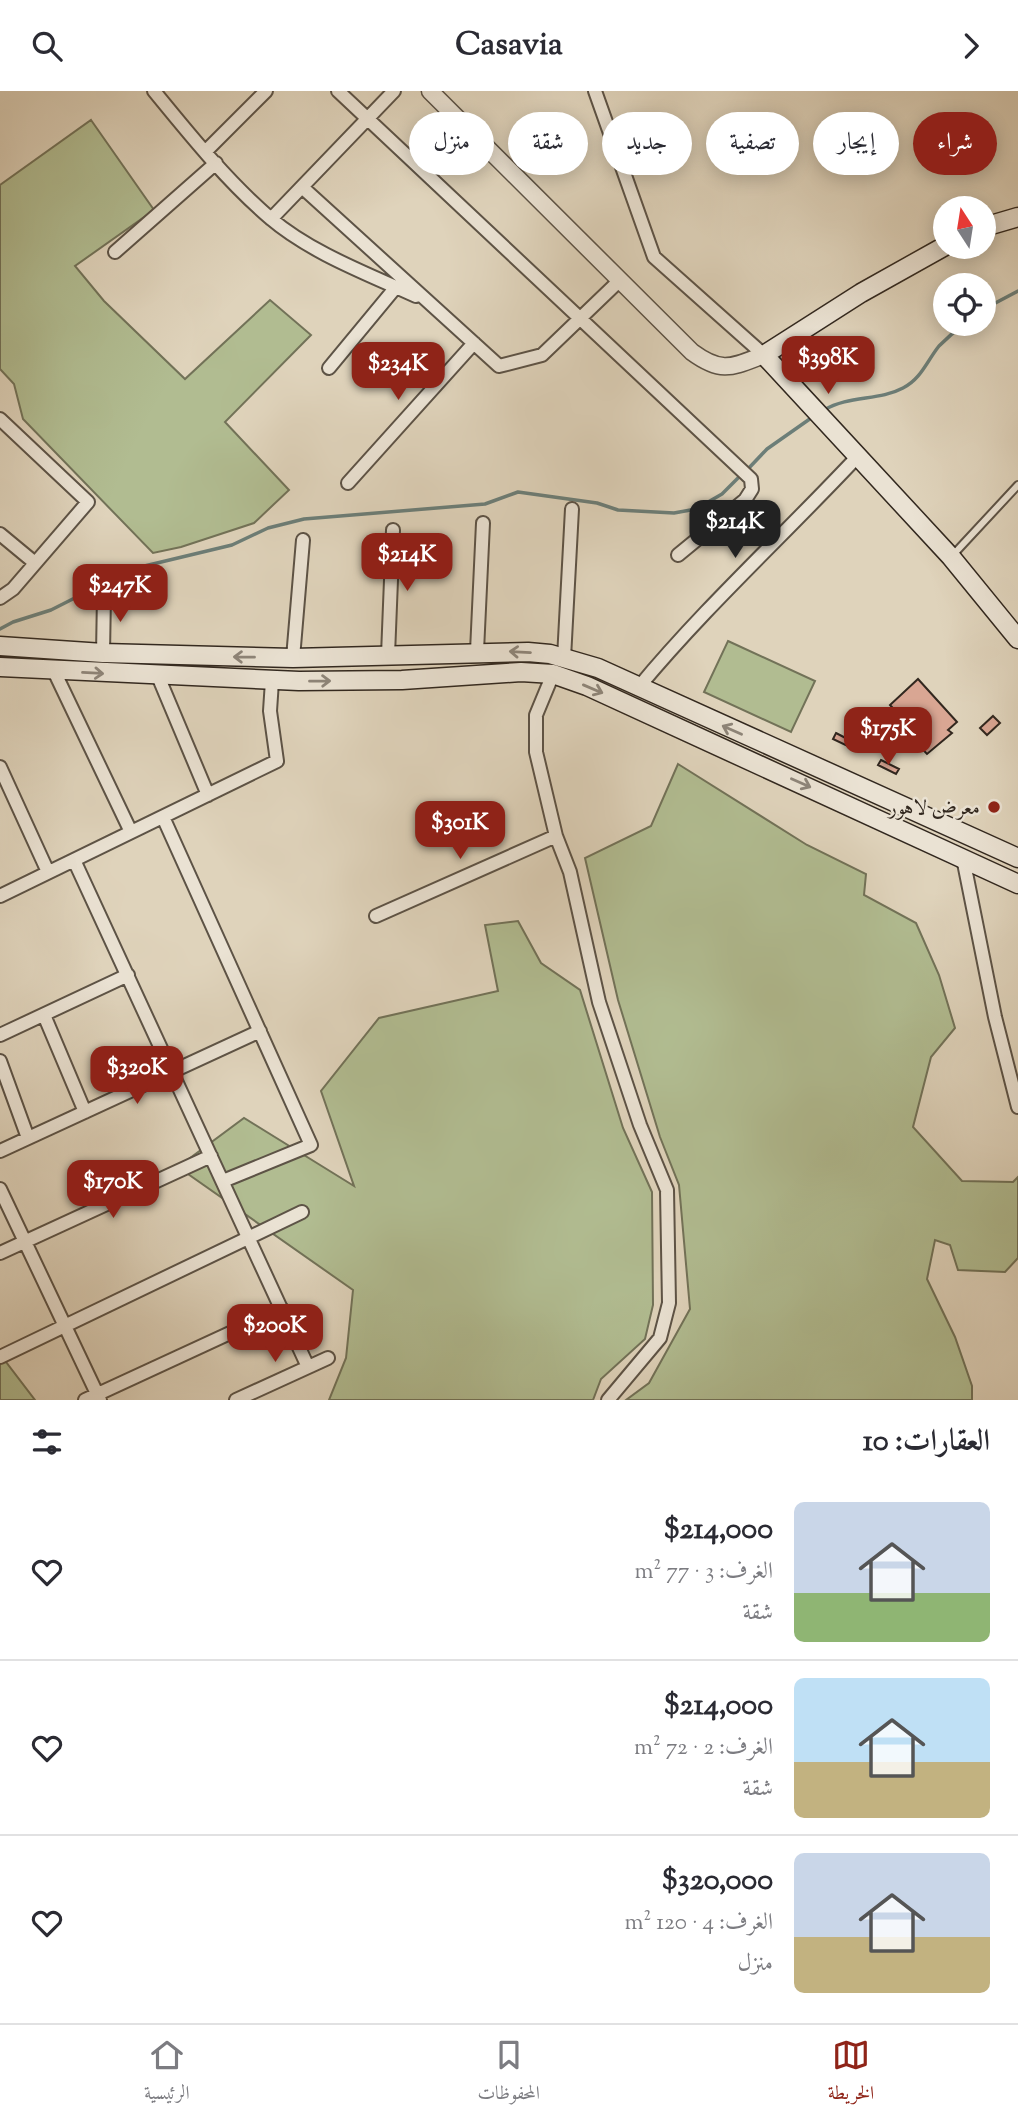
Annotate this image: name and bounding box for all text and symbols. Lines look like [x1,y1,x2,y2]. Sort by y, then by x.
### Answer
text: Casavia [455,23,563,69]
icon: search [28,27,66,65]
icon: forward [952,27,990,65]
chip: منزل [409,112,494,175]
chip: شقة [508,112,588,175]
chip: جديد [602,112,692,175]
chip: تصفية [706,112,799,175]
chip: إيجار [813,112,899,175]
chip: شراء [913,112,997,175]
north arrow [933,196,996,259]
map controls [933,196,996,336]
button: locate [933,273,996,336]
pin: $398K [779,337,877,396]
text: $398K [798,342,858,375]
pin: $234K [349,343,447,402]
text: $234K [368,348,428,381]
pin: $214K [686,501,784,560]
text: $214K [705,506,765,539]
pin: $214K [358,533,456,593]
text: $214K [377,539,437,572]
pin: $247K [71,565,169,624]
text: $247K [89,570,151,603]
one-way arrow [509,645,532,658]
one-way arrow [233,650,256,664]
one-way arrow [81,666,104,679]
one-way arrow [308,674,331,688]
one-way arrow [582,683,603,696]
pin: $175K [839,707,937,767]
text: $175K [860,713,916,746]
one-way arrow [722,723,743,736]
one-way arrow [789,777,811,790]
place label: معرض لاهور [886,794,980,824]
marker: معرض لاهور [986,799,1002,815]
pin: $301K [411,801,509,861]
text: $301K [431,807,489,840]
pin: $320K [88,1047,186,1106]
text: $320K [106,1052,168,1085]
pin: $170K [64,1161,162,1220]
text: $170K [83,1166,143,1199]
pin: $200K [226,1305,324,1364]
text: $200K [243,1310,307,1343]
text: العقارات: 10 [863,1421,990,1464]
icon: filters [28,1423,66,1461]
text: $214,000 [663,1509,773,1552]
icon: home [850,1530,934,1614]
icon: heart [28,1553,66,1591]
text: الغرف: 3 · 77 m² [635,1556,773,1589]
text: شقة [743,1597,773,1630]
text: $214,000 [663,1685,773,1728]
icon: home [850,1706,934,1790]
icon: heart [28,1729,66,1767]
text: الغرف: 2 · 72 m² [634,1732,773,1765]
text: شقة [743,1773,773,1806]
text: $320,000 [662,1860,773,1903]
icon: home [850,1881,934,1965]
icon: heart [28,1904,66,1942]
text: الغرف: 4 · 120 m² [625,1907,773,1940]
text: منزل [738,1948,773,1981]
tab: الرئيسية [144,2036,190,2111]
tab: المحفوظات [477,2036,540,2111]
tab: الخريطة [828,2036,874,2111]

